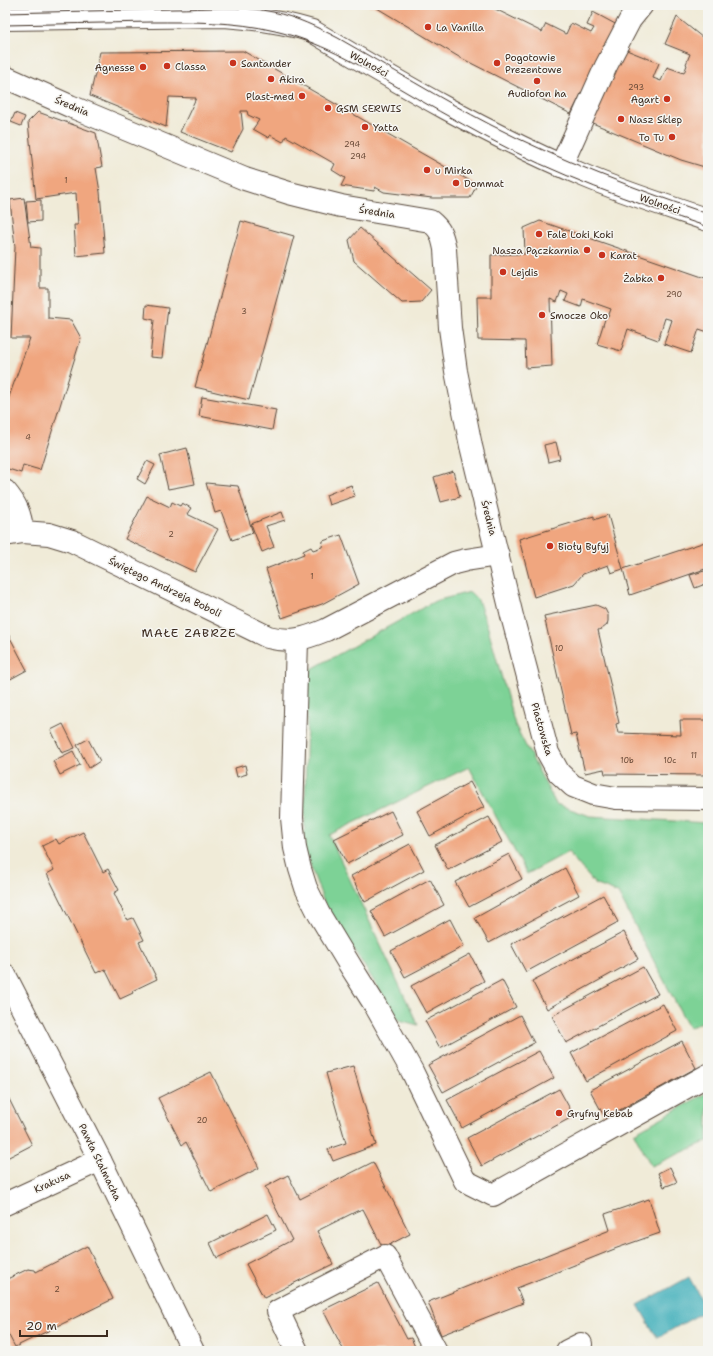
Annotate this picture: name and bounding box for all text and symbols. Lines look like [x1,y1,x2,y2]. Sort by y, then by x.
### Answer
place label: La Vanilla [436,21,485,34]
marker: La Vanilla [423,22,433,32]
street label: Wolności [347,48,391,80]
place label: Pogotowie Prezentowe [505,51,562,76]
place label: Santander [241,57,292,70]
marker: Santander [228,58,238,68]
marker: Pogotowie Prezentowe [492,58,502,68]
place label: Classa [175,60,207,73]
place label: Agnesse [95,61,135,74]
marker: Classa [162,61,172,71]
marker: Agnesse [138,62,148,72]
place label: Akira [279,73,305,86]
marker: Akira [266,74,276,84]
marker: Audiofon ha [532,76,542,86]
house number: 293 [628,82,644,93]
place label: Audiofon ha [507,87,567,100]
place label: Plast-med [246,90,295,103]
marker: Plast-med [297,91,307,101]
street label: Średnia [53,93,92,119]
place label: Agart [631,93,659,106]
marker: Agart [662,94,672,104]
place label: GSM SERWIS [336,102,402,115]
marker: GSM SERWIS [323,103,333,113]
place label: Nasz Sklep [629,113,683,126]
marker: Nasz Sklep [616,114,626,124]
place label: Yatta [373,121,399,134]
marker: Yatta [360,122,370,132]
place label: To Tu [639,131,664,144]
marker: To Tu [667,132,677,142]
house number: 294 [344,139,360,150]
house number: 294 [350,151,366,162]
place label: u Mirka [435,164,473,177]
marker: u Mirka [422,165,432,175]
house number: 1 [64,175,68,186]
place label: Dommat [464,177,504,190]
marker: Dommat [451,178,461,188]
street label: Wolności [638,191,682,217]
street label: Średnia [358,203,397,221]
place label: Fale Loki Koki [547,228,614,241]
marker: Fale Loki Koki [534,229,544,239]
place label: Nasza Pączkarnia [492,244,580,257]
marker: Nasza Pączkarnia [582,245,592,255]
place label: Karat [610,249,637,262]
marker: Karat [597,250,607,260]
place label: Lejdis [511,266,538,279]
marker: Lejdis [498,267,508,277]
place label: Żabka [623,272,654,285]
marker: Żabka [656,273,666,283]
house number: 290 [666,289,682,300]
house number: 3 [241,306,247,317]
place label: Smocze Oko [550,309,608,322]
marker: Smocze Oko [537,310,547,320]
house number: 4 [25,432,31,443]
street label: Średnia [478,499,500,538]
house number: 2 [168,529,174,540]
place label: Bioły Byfyj [558,540,609,553]
marker: Bioły Byfyj [545,541,555,551]
street label: Świętego Andrzeja Boboli [106,554,224,620]
house number: 1 [310,571,314,582]
district label: MAŁE ZABRZE [142,625,236,641]
house number: 10 [555,643,563,654]
street label: Piastowska [528,701,556,758]
house number: 11 [691,750,697,761]
house number: 10b [620,755,634,766]
house number: 10c [664,755,676,766]
place label: Gryfny Kebab [567,1107,633,1120]
marker: Gryfny Kebab [554,1108,564,1118]
house number: 20 [197,1115,207,1126]
street label: Pawła Stalmacha [76,1121,125,1203]
street label: Krakusa [32,1168,73,1196]
house number: 2 [54,1284,60,1295]
scale bar [20,1312,107,1338]
text: 20 m [26,1318,57,1334]

